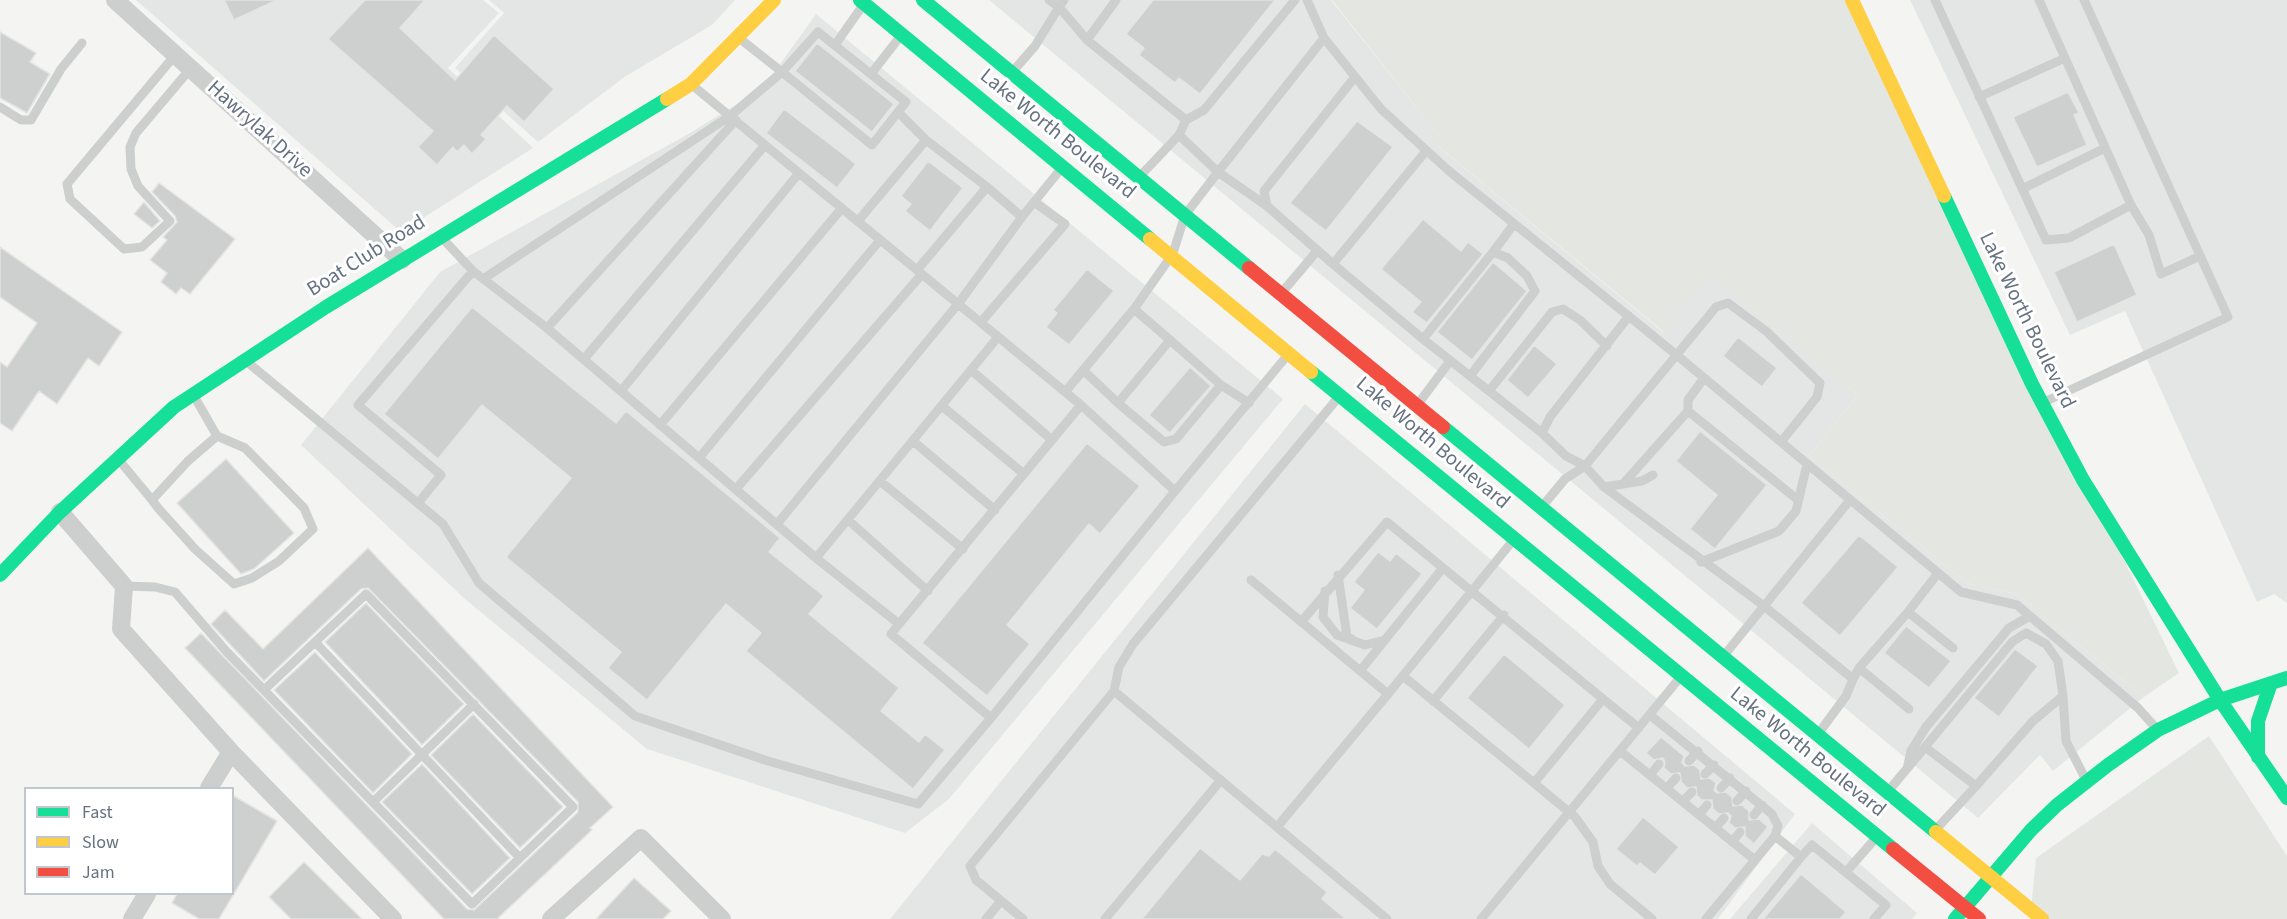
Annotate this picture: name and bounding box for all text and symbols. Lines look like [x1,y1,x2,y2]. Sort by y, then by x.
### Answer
street label: Lake Worth Boulevard [974,64,1140,206]
street label: Hawrylak Drive [201,76,317,184]
street label: Boat Club Road [303,211,431,303]
street label: Lake Worth Boulevard [1972,229,2080,413]
street label: Lake Worth Boulevard [1350,372,1514,516]
street label: Lake Worth Boulevard [1724,682,1890,824]
legend [24,787,234,895]
text: Fast [82,800,113,825]
text: Slow [82,830,119,855]
text: Jam [82,860,115,885]

